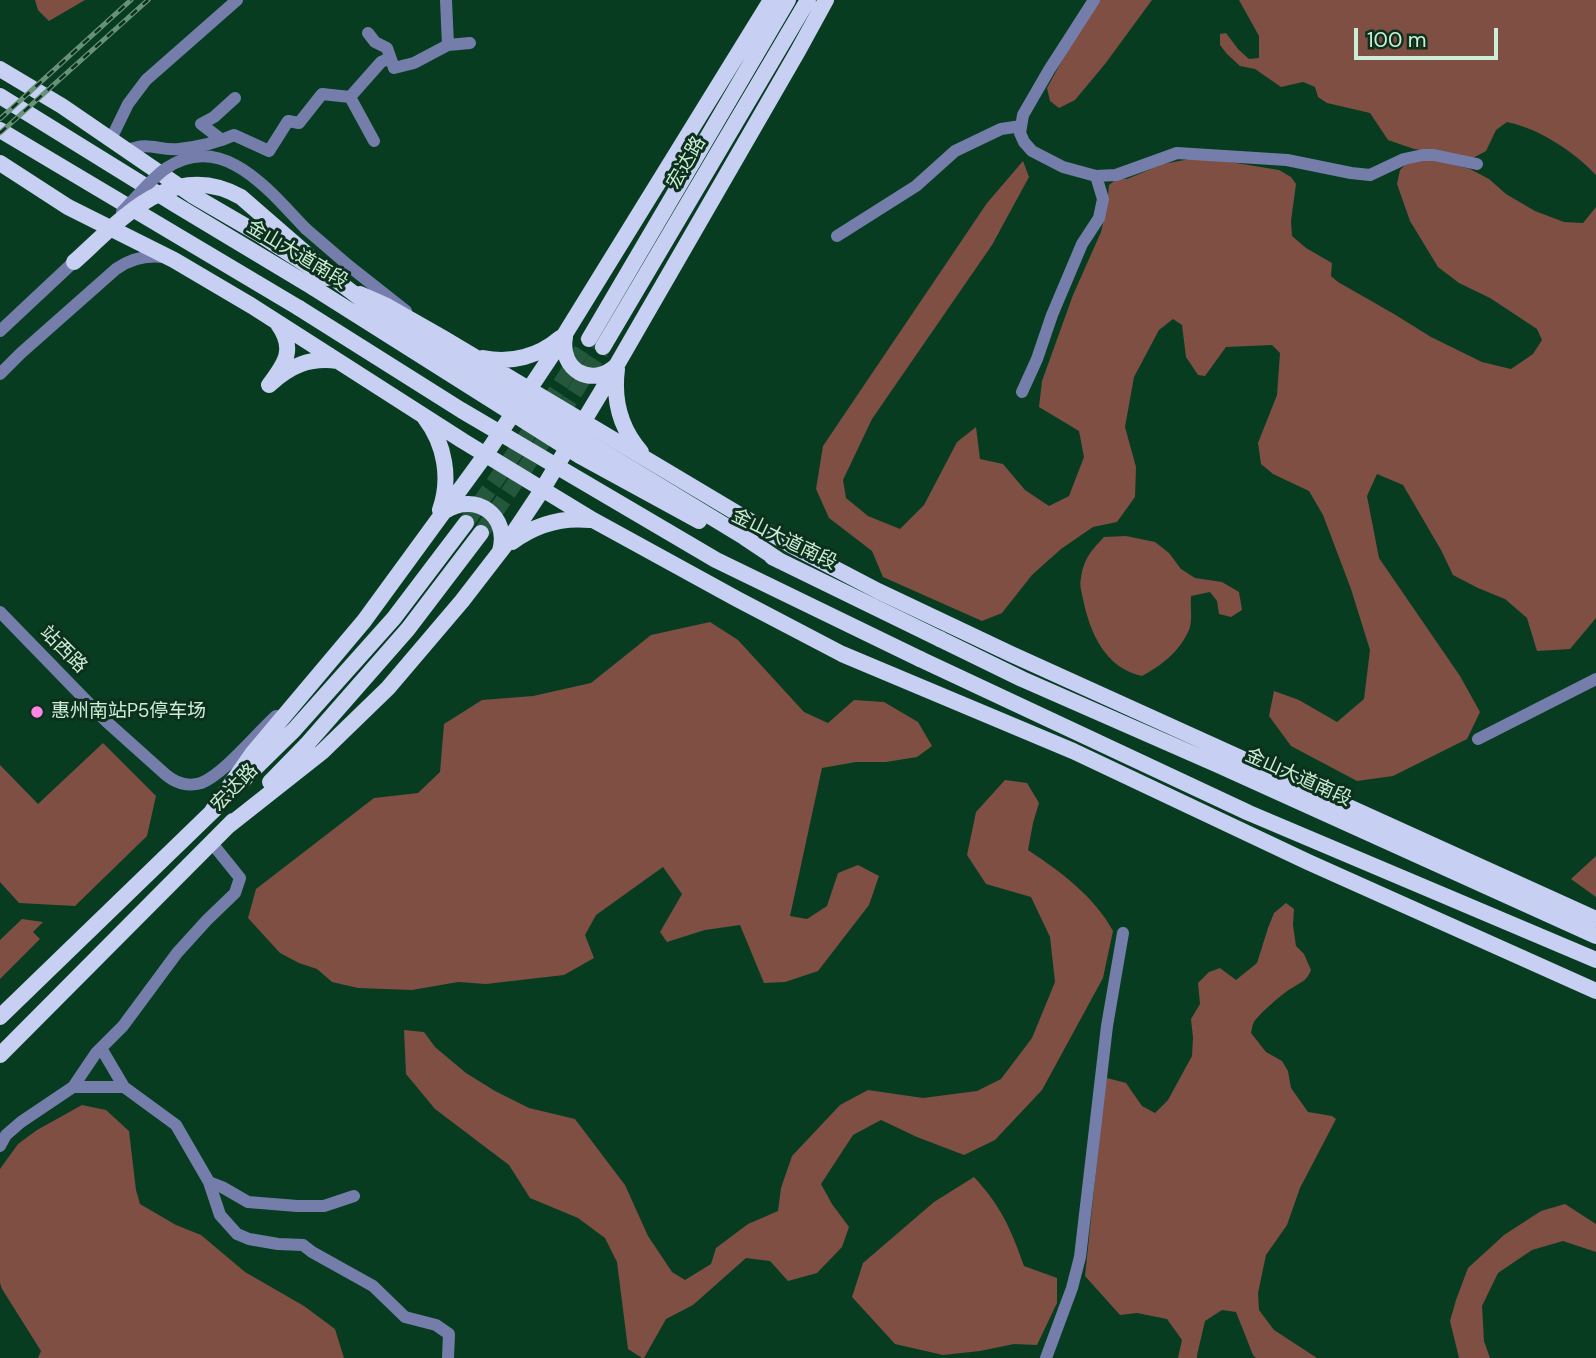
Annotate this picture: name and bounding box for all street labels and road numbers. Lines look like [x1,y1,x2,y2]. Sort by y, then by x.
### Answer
street label: 宏达路 [663,133,711,193]
street label: 金山大道南段 [242,216,352,294]
street label: 金山大道南段 [728,505,840,575]
street label: 站西路 [35,622,91,678]
street label: 金山大道南段 [1241,744,1355,812]
street label: 宏达路 [207,760,263,816]

